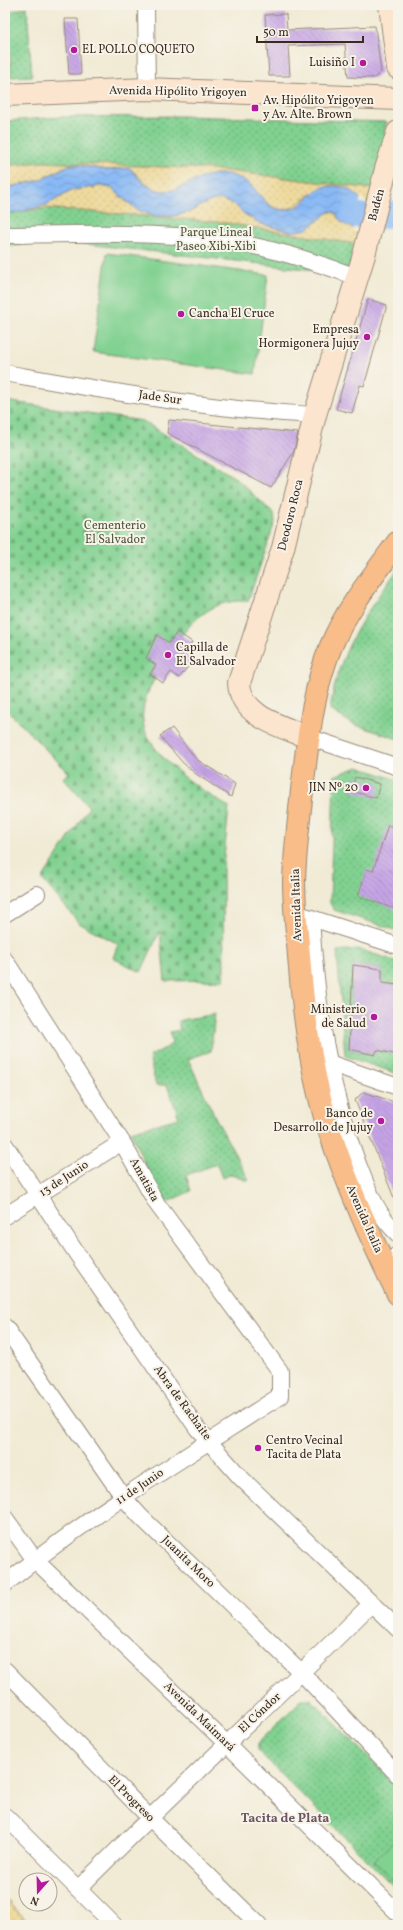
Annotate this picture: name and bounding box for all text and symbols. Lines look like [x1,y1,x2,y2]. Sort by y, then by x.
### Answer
scale bar [257,18,363,44]
text: 50 m [263,25,289,41]
place label: EL POLLO COQUETO [82,42,195,58]
marker: EL POLLO COQUETO [69,45,79,55]
place label: Luisiño I [309,55,355,71]
marker: Luisiño I [358,58,368,68]
street label: Avenida Hipólito Yrigoyen [109,83,247,101]
place label: Av. Hipólito Yrigoyen y Av. Alte. Brown [263,93,374,123]
marker: Av. Hipólito Yrigoyen y Av. Alte. Brown [250,103,260,113]
street label: Badén [365,187,389,223]
park label: Parque Lineal Paseo Xibi-Xibi [176,225,256,255]
place label: Cancha El Cruce [189,306,275,322]
marker: Cancha El Cruce [176,309,186,319]
place label: Empresa Hormigonera Jujuy [259,322,360,352]
marker: Empresa Hormigonera Jujuy [362,332,372,342]
street label: Jade Sur [137,387,183,409]
street label: Deodoro Roca [274,477,308,553]
park label: Cementerio El Salvador [84,518,146,548]
place label: Capilla de El Salvador [176,640,236,670]
marker: Capilla de El Salvador [163,650,173,660]
place label: JIN Nº 20 [309,780,358,796]
marker: JIN Nº 20 [361,783,371,793]
street label: Avenida Italia [288,868,306,942]
place label: Ministerio de Salud [310,1002,366,1032]
marker: Ministerio de Salud [369,1012,379,1022]
place label: Banco de Desarrollo de Jujuy [273,1106,373,1136]
marker: Banco de Desarrollo de Jujuy [376,1116,386,1126]
street label: Amatista [125,1155,163,1205]
street label: 13 de Junio [36,1157,92,1201]
street label: Avenida Italia [342,1182,386,1256]
street label: Abra de Rachaite [149,1362,215,1444]
place label: Centro Vecinal Tacita de Plata [266,1433,343,1463]
marker: Centro Vecinal Tacita de Plata [253,1443,263,1453]
street label: 11 de Junio [113,1465,167,1509]
street label: Juanita Moro [158,1532,218,1592]
street label: Avenida Maimará [160,1679,238,1755]
street label: El Cóndor [235,1689,285,1737]
street label: El Progreso [104,1772,158,1826]
district label: Tacita de Plata [241,1810,329,1828]
north arrow [18,1872,58,1912]
text: N [29,1892,41,1908]

